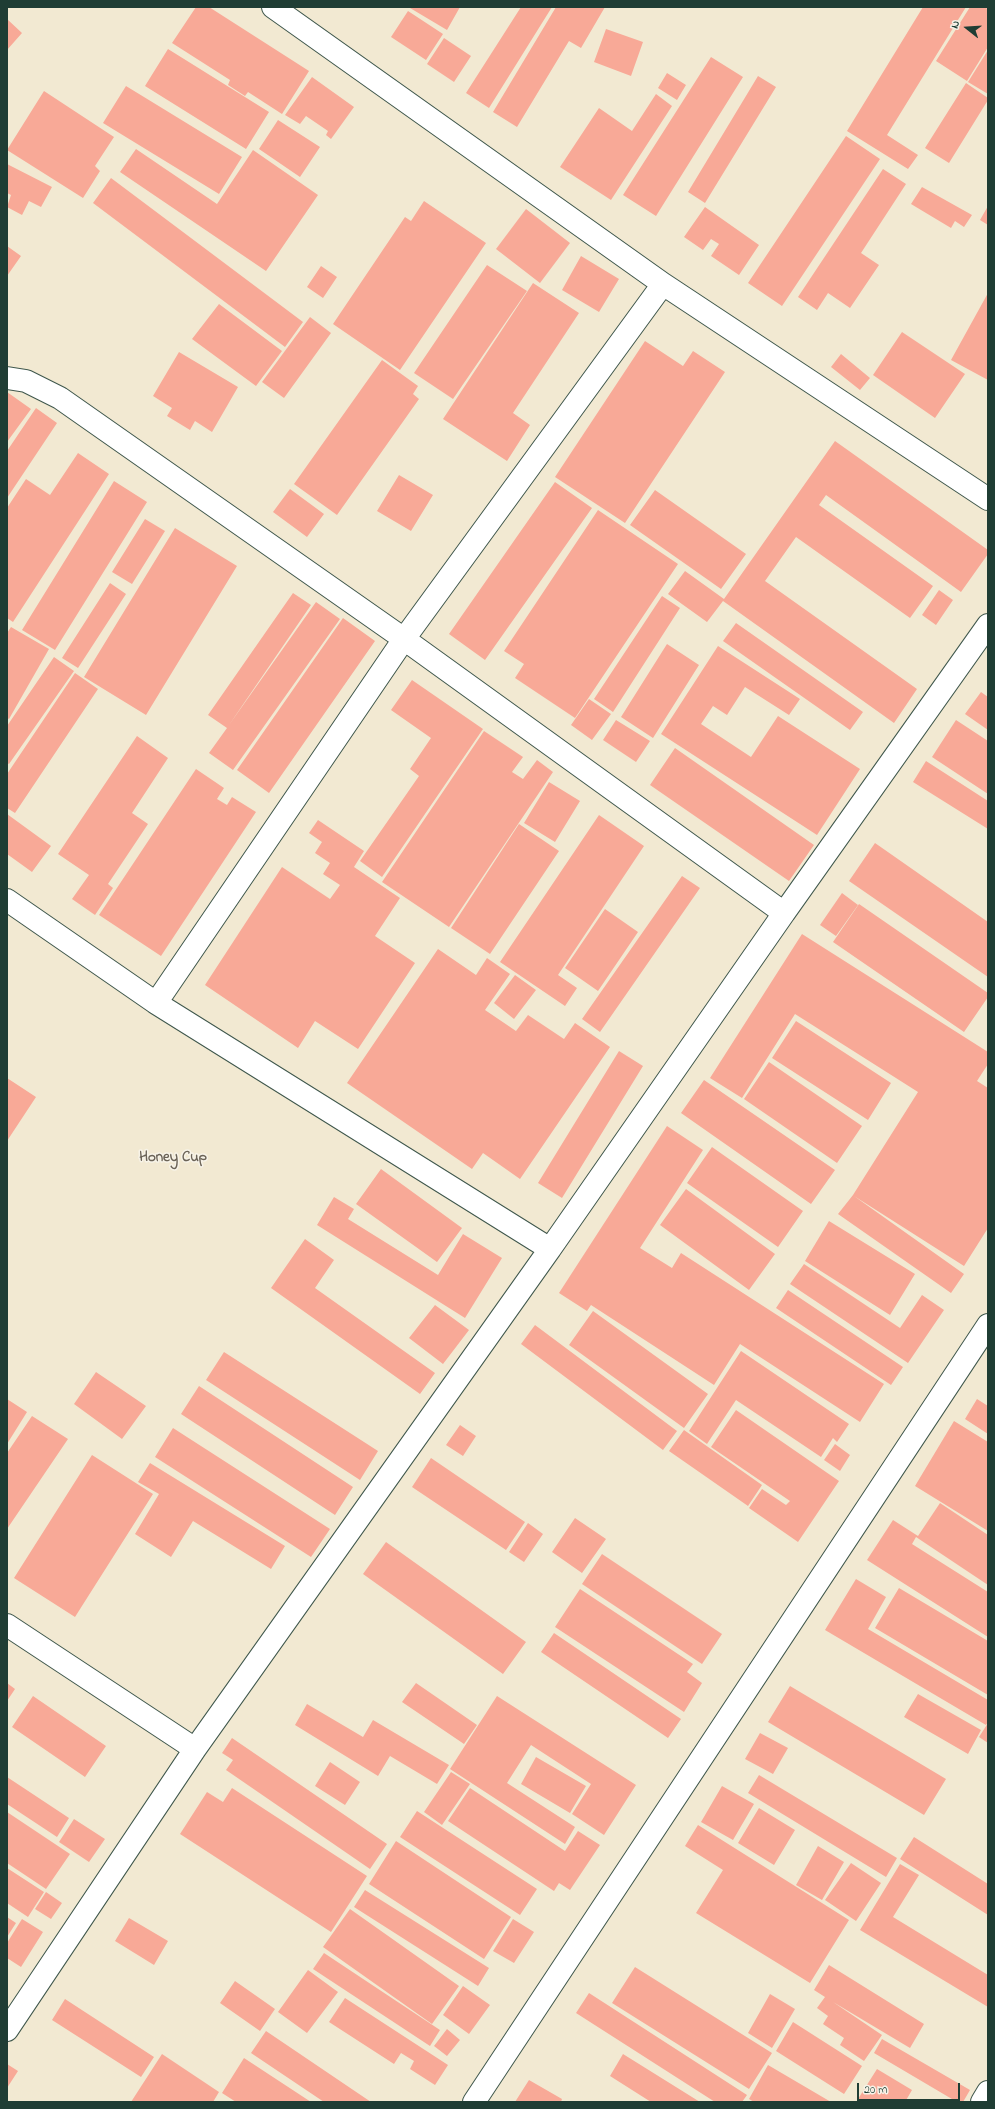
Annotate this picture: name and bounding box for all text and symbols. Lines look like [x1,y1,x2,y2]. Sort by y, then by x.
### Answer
north arrow [947,8,987,48]
text: N [947,19,964,30]
district label: Honey Cup [139,1150,207,1168]
scale bar [859,2075,962,2101]
text: 20 m [864,2081,887,2099]

